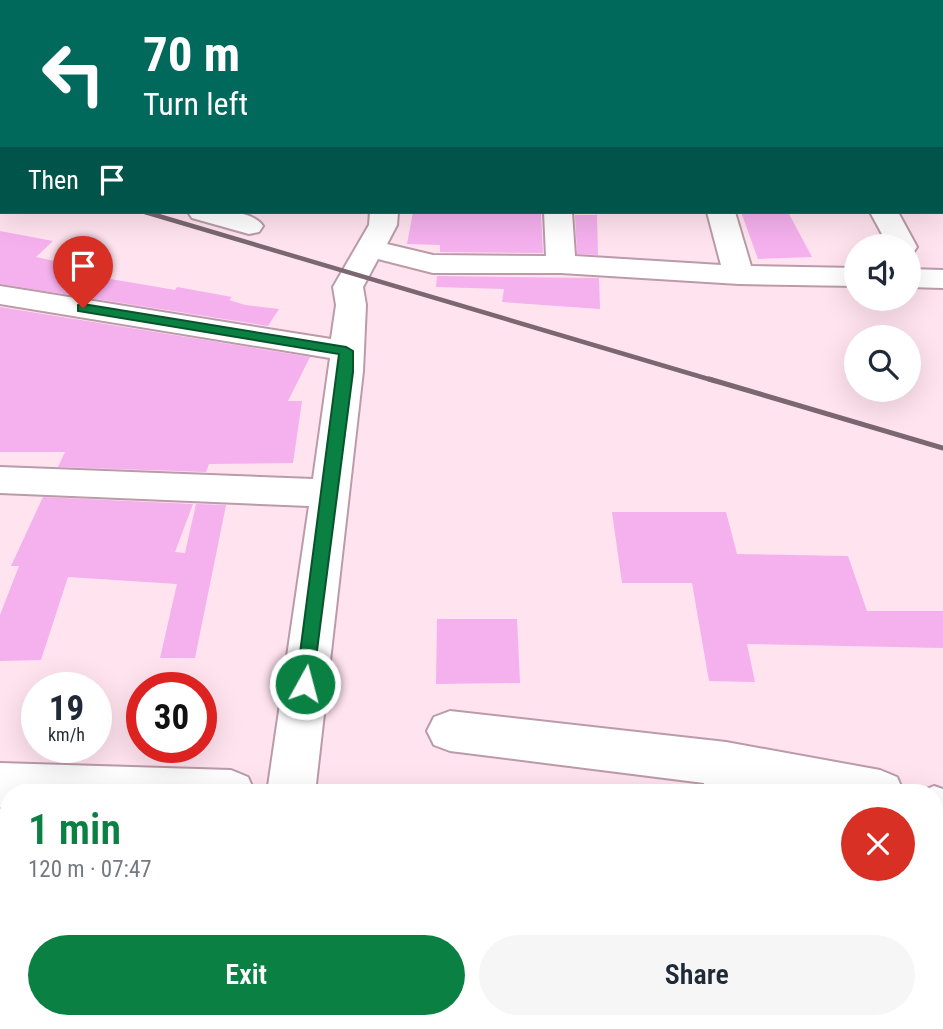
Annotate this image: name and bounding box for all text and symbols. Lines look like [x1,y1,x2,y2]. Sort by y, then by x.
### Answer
text: 70 m [143,26,240,83]
icon: left [28,28,119,119]
text: Turn left [143,85,248,123]
icon: arrive [93,161,131,199]
text: Then [28,165,79,195]
map controls [844,234,921,402]
button: sound [844,234,921,311]
pin [53,236,113,308]
icon: arrive [64,247,102,285]
button: search [844,325,921,402]
position arrow [268,647,342,721]
speed limit sign: 30 [126,672,217,763]
text: 19 [49,688,84,729]
text: km/h [48,724,85,745]
text: 1 min [28,805,121,854]
button: close [841,807,915,881]
text: 120 m · 07:47 [28,856,152,883]
button: Exit [28,935,465,1015]
button: Share [479,935,915,1015]

